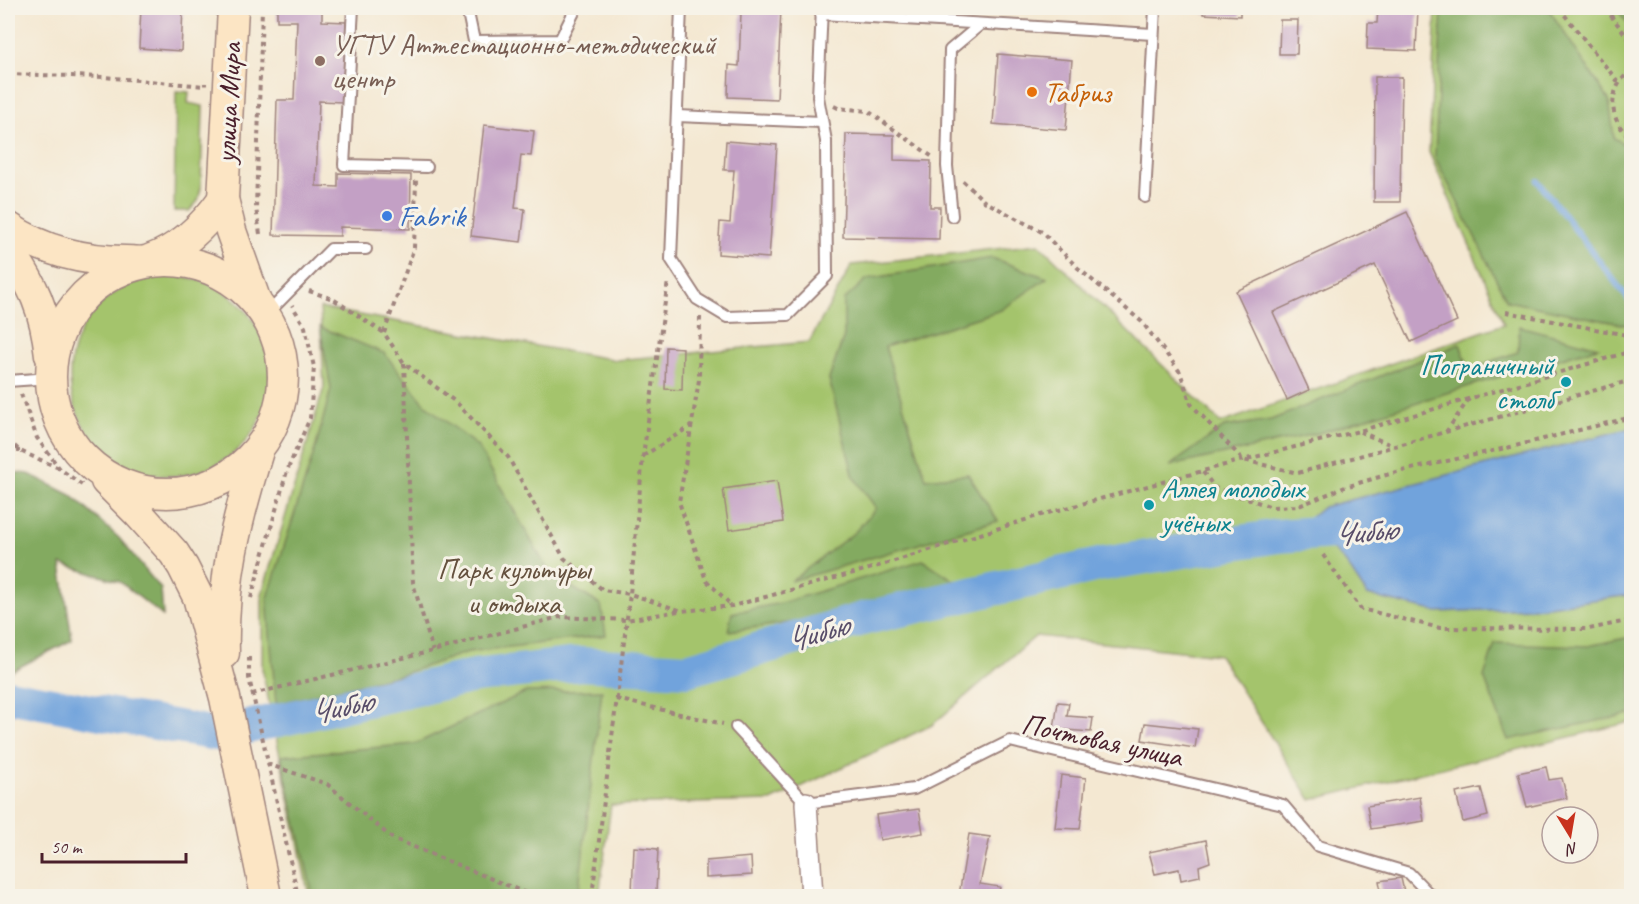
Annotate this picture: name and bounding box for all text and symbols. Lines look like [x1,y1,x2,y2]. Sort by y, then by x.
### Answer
place label: УГТУ Аттестационно-методический центр [332,25,717,97]
street label: улица Мира [206,40,250,166]
marker: УГТУ Аттестационно-методический центр [313,54,327,68]
place label: Табриз [1044,73,1113,111]
marker: Табриз [1025,85,1039,99]
place label: Fabrik [399,197,467,235]
marker: Fabrik [380,209,394,223]
place label: Пограничный столб [1420,346,1562,418]
marker: Пограничный столб [1559,375,1573,389]
place label: Аллея молодых учёных [1159,469,1307,541]
marker: Аллея молодых учёных [1142,498,1156,512]
water label: Чибью [1332,508,1402,555]
park label: Парк культуры и отдыха [438,550,593,622]
water label: Чибью [781,603,857,661]
water label: Чибью [306,679,380,733]
street label: Почтовая улица [1018,704,1188,776]
north arrow [1540,805,1600,865]
scale bar [42,826,186,864]
text: 50 m [51,836,84,858]
text: N [1563,838,1579,860]

